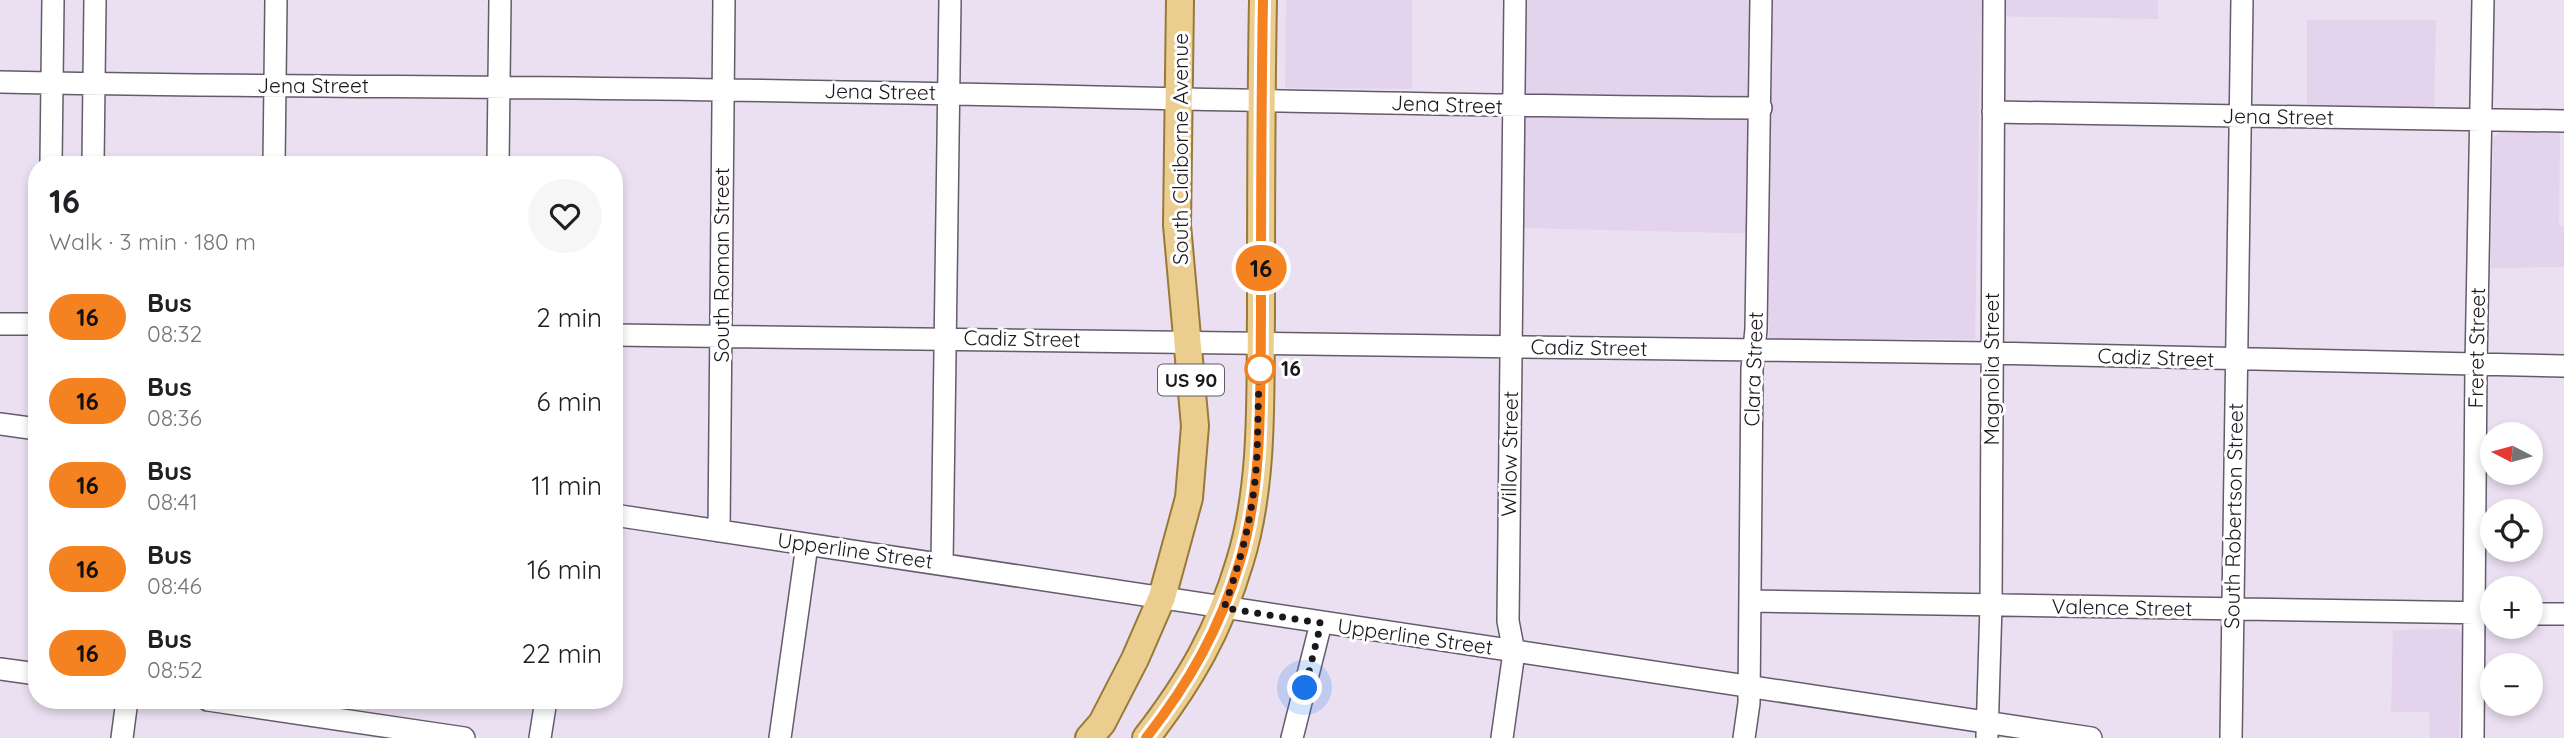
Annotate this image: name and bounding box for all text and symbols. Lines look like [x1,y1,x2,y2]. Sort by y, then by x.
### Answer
street label: South Claiborne Avenue [1167,33,1193,265]
street label: Jena Street [257,72,369,98]
street label: Jena Street [824,77,936,105]
street label: Jena Street [1391,89,1503,119]
street label: Jena Street [2222,102,2334,130]
street label: South Roman Street [708,167,734,363]
button: heart [528,179,602,253]
text: 16 [49,180,80,221]
text: Walk · 3 min · 180 m [49,227,256,256]
line badge: 16 [1230,245,1292,291]
text: 16 [1250,253,1272,283]
text: Bus [147,286,192,319]
street label: Freret Street [2462,287,2490,409]
street label: Magnolia Street [1978,292,2004,446]
text: 2 min [536,301,602,334]
text: 16 [76,302,99,332]
street label: Clara Street [1738,311,1768,427]
text: 08:32 [147,319,202,348]
street label: Cadiz Street [963,324,1081,352]
street label: Cadiz Street [1530,333,1648,361]
street label: Cadiz Street [2097,342,2215,372]
marker: 16 [1245,354,1275,384]
place label: 16 [1281,355,1301,381]
road number: US 90 [1158,364,1224,396]
text: Bus [147,370,192,403]
text: 6 min [537,385,602,418]
text: 16 [76,386,99,416]
street label: Willow Street [1495,391,1523,517]
text: 08:36 [147,403,202,432]
street label: South Robertson Street [2218,403,2248,629]
north arrow [2480,422,2543,485]
map controls [2480,422,2543,716]
text: Bus [147,454,192,487]
text: 11 min [531,469,602,502]
text: 16 [76,470,99,500]
text: 08:41 [147,487,198,516]
button: locate [2480,499,2543,562]
street label: Upperline Street [776,526,935,574]
text: Bus [147,538,192,571]
text: 16 min [527,553,602,586]
text: 16 [76,554,99,584]
text: 08:46 [147,571,202,600]
button: + [2480,576,2543,639]
street label: Valence Street [2051,593,2193,621]
street label: Upperline Street [1336,612,1495,660]
text: Bus [147,622,192,655]
text: 22 min [522,637,602,670]
text: 16 [76,638,99,668]
button: − [2480,653,2543,716]
text: 08:52 [147,655,203,684]
your location [1287,670,1322,705]

